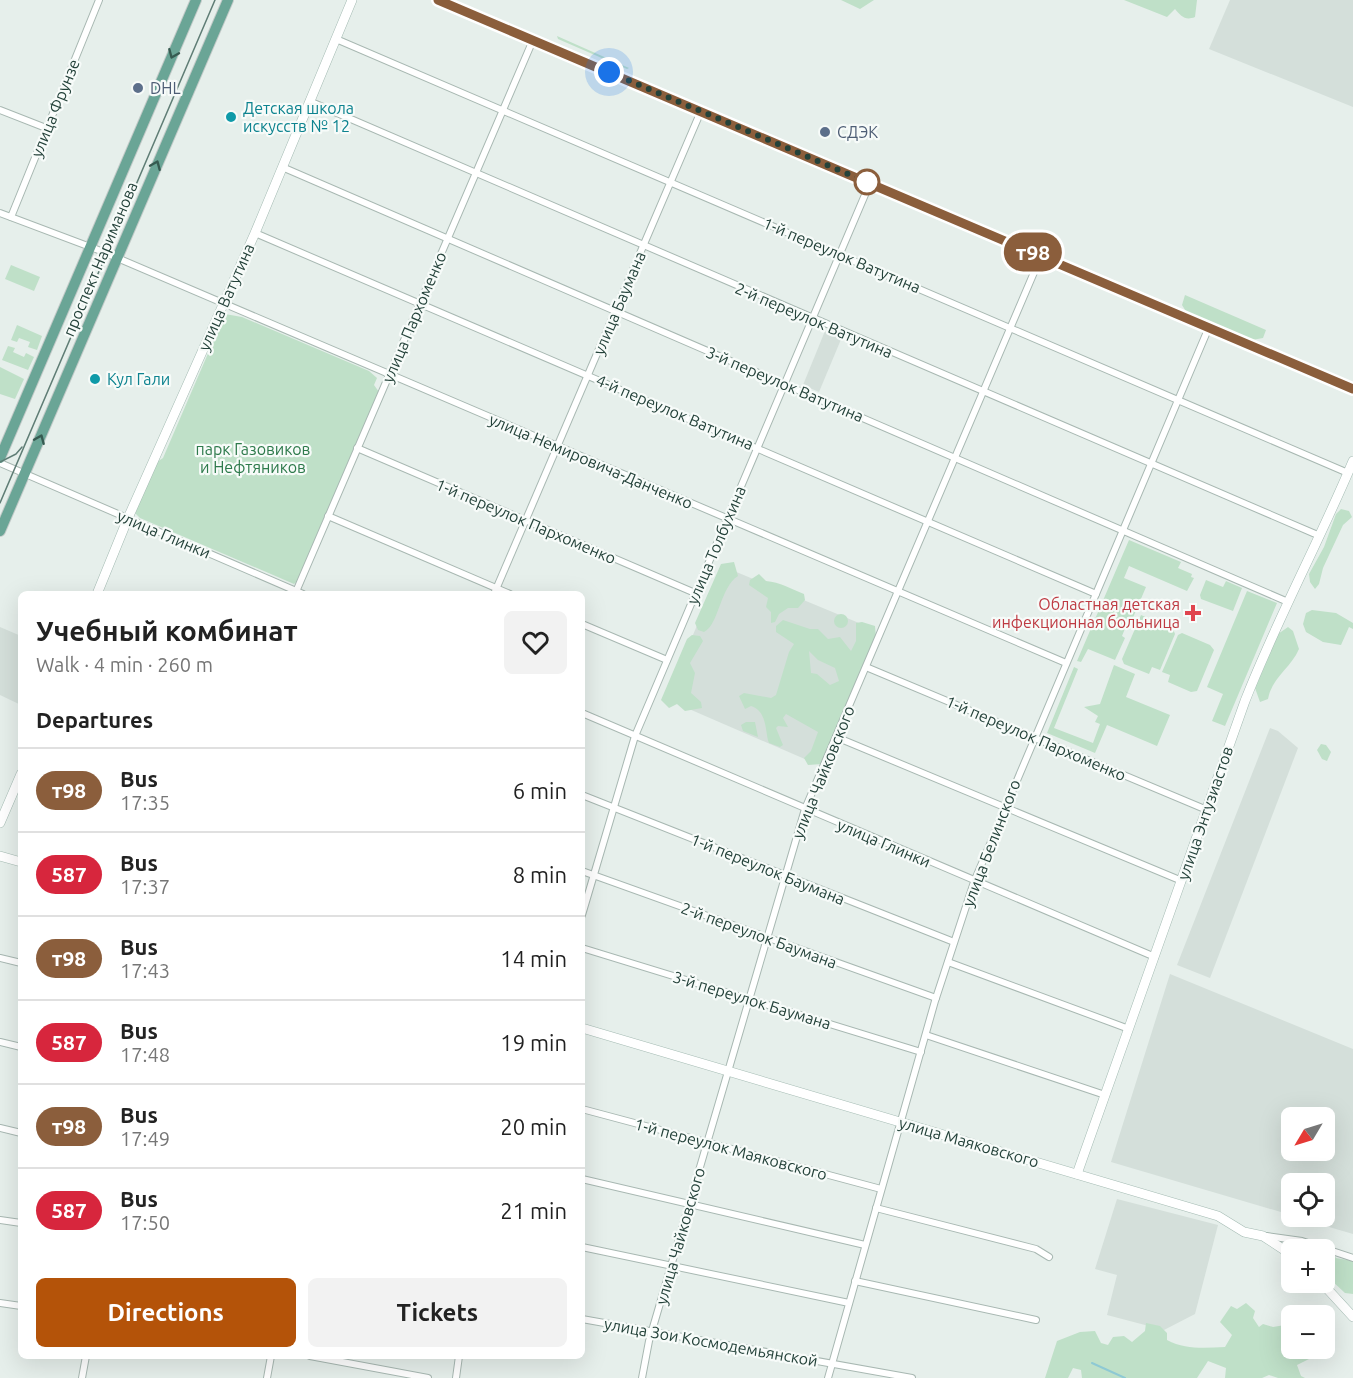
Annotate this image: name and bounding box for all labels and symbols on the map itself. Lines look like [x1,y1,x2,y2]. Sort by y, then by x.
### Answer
one-way arrow [169,48,181,59]
street label: улица Фрунзе [27,56,83,160]
your location [594,57,624,87]
place label: DHL [150,79,181,97]
marker: DHL [131,81,145,95]
place label: Детская школа искусств № 12 [243,99,354,135]
marker: Детская школа искусств № 12 [224,110,238,124]
place label: СДЭК [837,123,878,141]
marker: СДЭК [818,125,832,139]
one-way arrow [149,161,161,172]
unlabelled marker [854,169,880,195]
street label: проспект Нариманова [59,179,141,339]
street label: 1-й переулок Ватутина [761,214,923,296]
line badge: т98 [998,232,1068,272]
street label: улица Ватутина [194,241,258,353]
street label: улица Пархоменко [378,249,450,385]
street label: улица Баумана [589,249,649,357]
street label: 2-й переулок Ватутина [733,279,895,361]
street label: 3-й переулок Ватутина [704,343,866,425]
place label: Кул Гали [107,370,170,388]
street label: 4-й переулок Ватутина [594,371,756,453]
marker: Кул Гали [88,372,102,386]
street label: улица Немировича-Данченко [487,410,695,512]
one-way arrow [32,434,44,445]
park label: парк Газовиков и Нефтяников [196,440,310,476]
street label: 1-й переулок Пархоменко [433,475,619,567]
street label: улица Толбухина [683,483,749,607]
street label: улица Глинки [115,506,213,562]
place label: Областная детская инфекционная больница [992,595,1180,631]
marker: Областная детская инфекционная больница [1184,604,1202,622]
street label: 1-й переулок Пархоменко [943,692,1129,784]
street label: улица Чайковского [788,703,858,841]
street label: улица Энтузиастов [1174,744,1236,882]
street label: улица Белинского [958,777,1024,909]
street label: улица Глинки [835,815,933,871]
street label: 1-й переулок Баумана [688,830,848,908]
street label: 2-й переулок Баумана [679,898,839,972]
street label: 3-й переулок Баумана [671,967,833,1033]
north arrow [1281,1107,1335,1161]
street label: улица Маяковского [897,1113,1041,1171]
street label: 1-й переулок Маяковского [633,1115,829,1183]
street label: улица Чайковского [652,1165,708,1307]
street label: улица Зои Космодемьянской [603,1314,819,1370]

